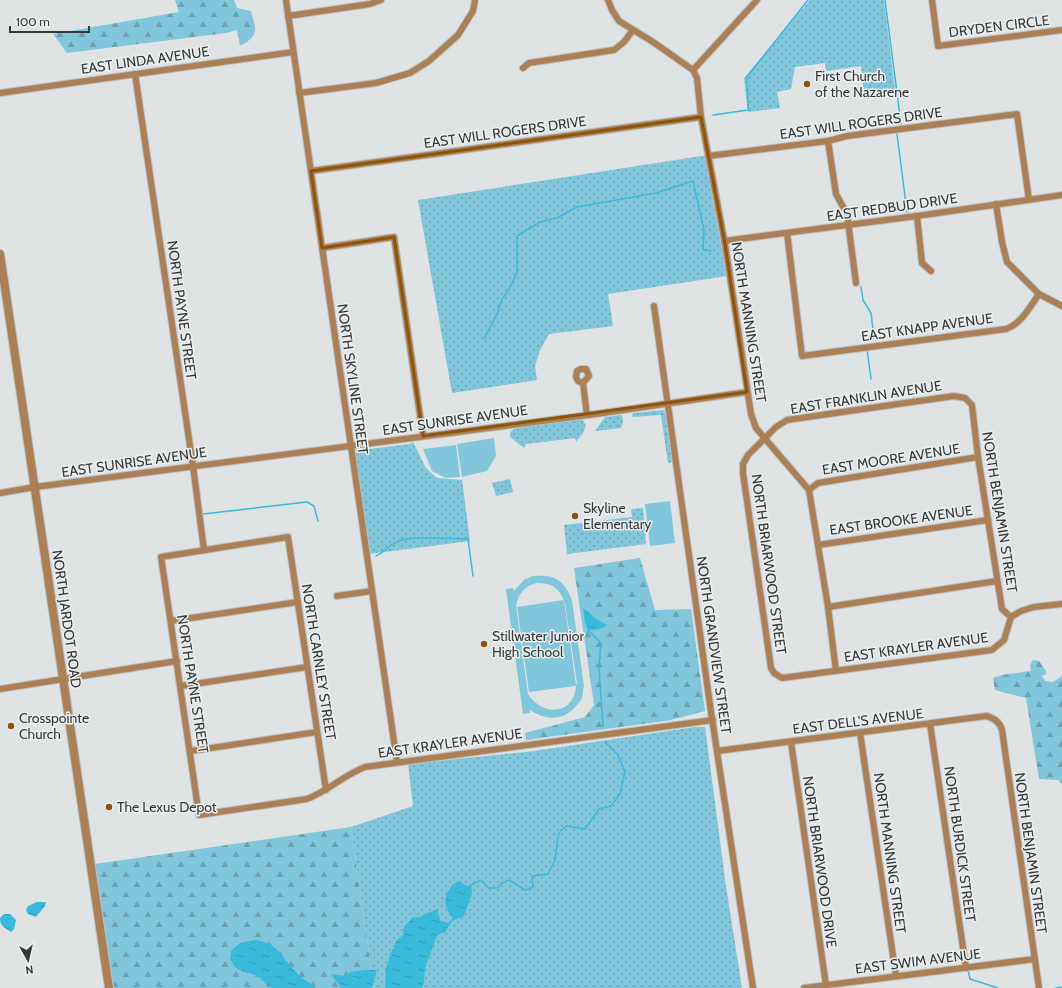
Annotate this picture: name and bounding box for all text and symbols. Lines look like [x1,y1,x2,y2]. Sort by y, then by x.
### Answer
scale bar [10,8,89,34]
street label: DRYDEN CIRCLE [948,11,1051,41]
text: 100 m [16,14,50,29]
street label: EAST LINDA AVENUE [80,42,211,78]
place label: First Church of the Nazarene [815,67,909,101]
marker: First Church of the Nazarene [802,79,812,89]
street label: EAST WILL ROGERS DRIVE [779,103,944,143]
street label: EAST WILL ROGERS DRIVE [423,112,588,152]
street label: EAST REDBUD DRIVE [825,189,959,225]
street label: NORTH PAYNE STREET [163,239,201,381]
street label: NORTH MANNING STREET [727,241,771,404]
street label: NORTH SKYLINE STREET [334,303,373,456]
street label: EAST KNAPP AVENUE [860,309,994,345]
street label: EAST FRANKLIN AVENUE [789,376,943,418]
street label: EAST SUNRISE AVENUE [381,401,529,439]
street label: NORTH BENJAMIN STREET [978,430,1022,594]
street label: EAST MOORE AVENUE [821,439,961,479]
street label: EAST SUNRISE AVENUE [60,443,208,481]
street label: NORTH BRIARWOOD STREET [747,473,791,656]
place label: Skyline Elementary [583,499,651,533]
street label: EAST BROOKE AVENUE [828,501,974,539]
marker: Skyline Elementary [570,511,580,521]
street label: NORTH JARDOT ROAD [48,549,86,689]
street label: NORTH GRANDVIEW STREET [693,555,735,735]
street label: NORTH CARNLEY STREET [298,583,340,742]
street label: NORTH PAYNE STREET [173,613,213,755]
place label: Stillwater Junior High School [492,627,585,661]
street label: EAST KRAYLER AVENUE [843,628,990,666]
marker: Stillwater Junior High School [479,639,489,649]
street label: EAST DELL'S AVENUE [792,704,925,738]
place label: Crosspointe Church [19,709,89,743]
marker: Crosspointe Church [6,721,16,731]
street label: EAST KRAYLER AVENUE [377,724,524,762]
street label: NORTH BURDICK STREET [940,765,980,923]
street label: NORTH MANNING STREET [870,771,910,935]
street label: NORTH BENJAMIN STREET [1011,771,1051,935]
street label: NORTH BRIARWOOD DRIVE [799,775,841,949]
place label: The Lexus Depot [117,798,217,816]
marker: The Lexus Depot [104,802,114,812]
north arrow [8,940,48,980]
street label: EAST SWIM AVENUE [854,944,982,978]
text: N [25,962,34,977]

